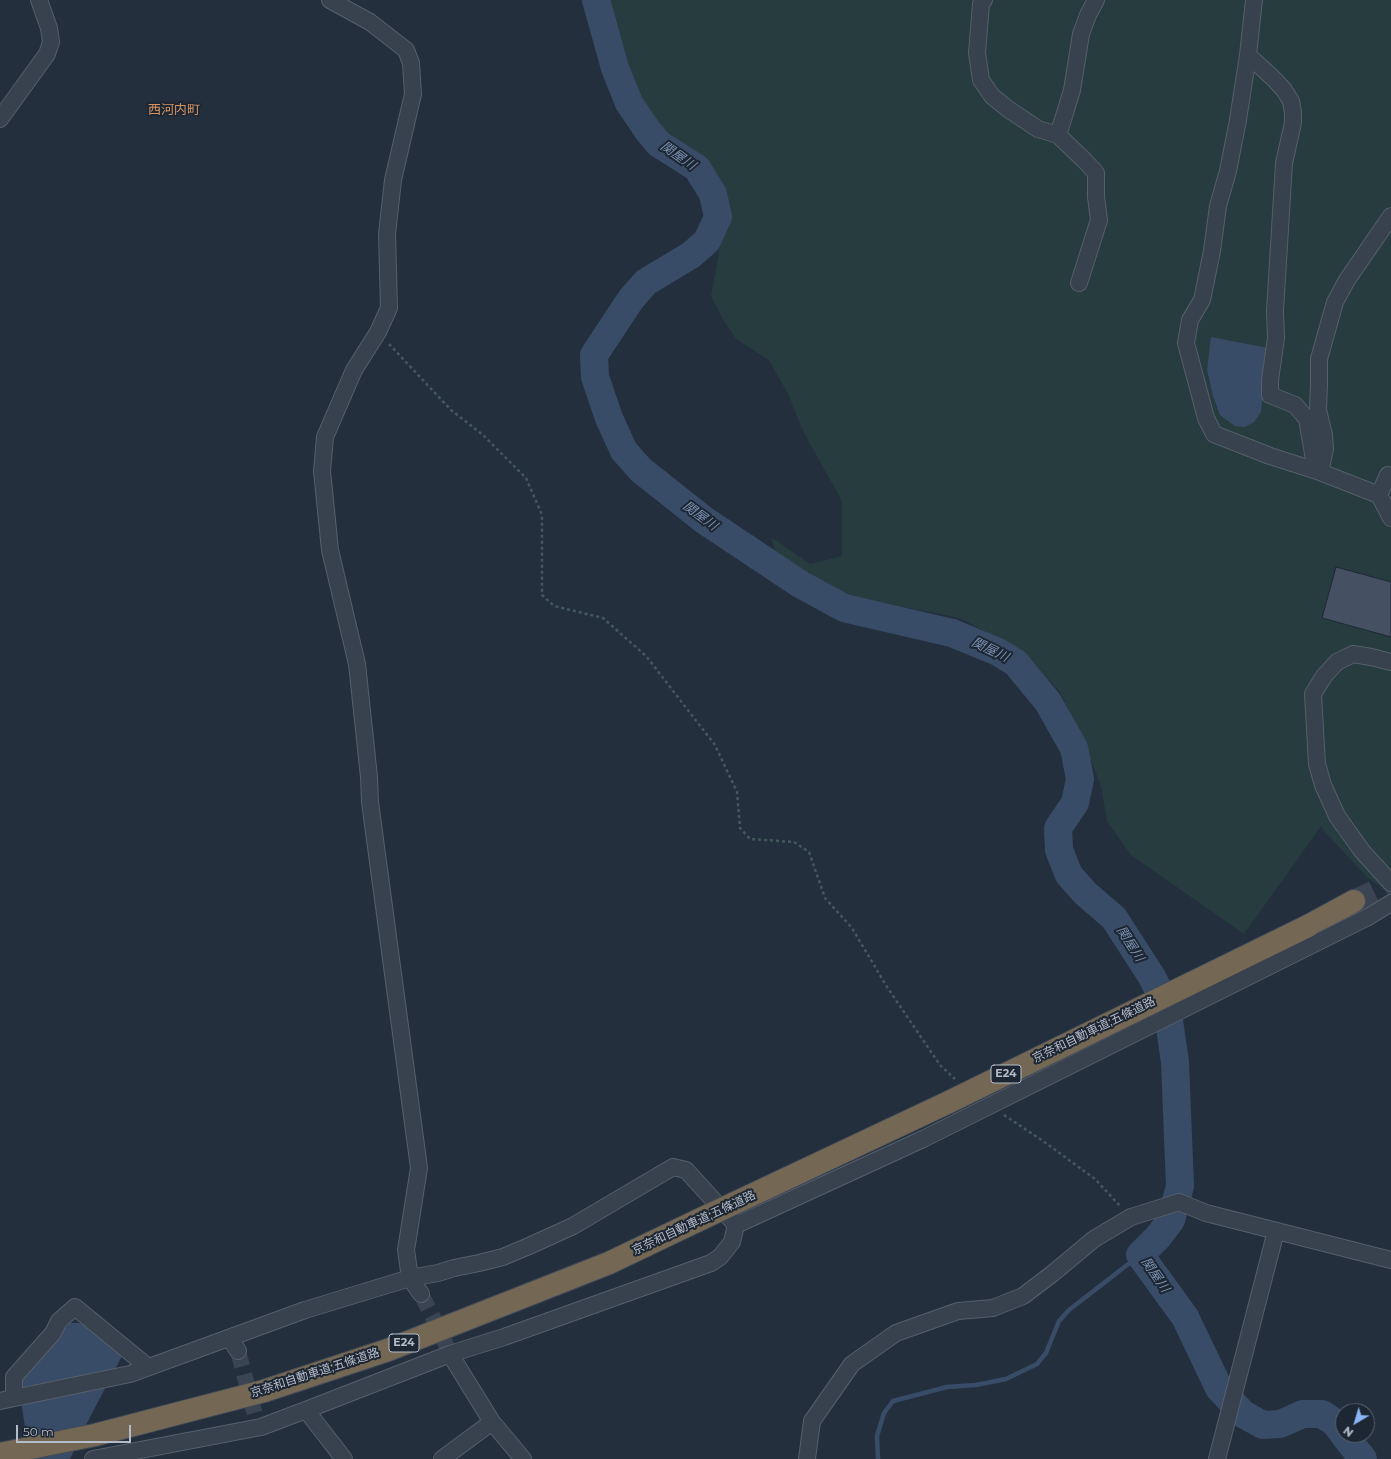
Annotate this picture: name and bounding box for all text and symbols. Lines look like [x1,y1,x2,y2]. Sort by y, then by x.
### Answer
district label: 西河内町 [148,102,200,118]
water label: 関屋川 [658,138,698,174]
water label: 関屋川 [680,498,720,534]
water label: 関屋川 [969,634,1011,666]
water label: 関屋川 [1113,923,1147,965]
street label: 京奈和自動車道;五條道路 [1030,994,1158,1066]
road number: E24 [991,1065,1021,1083]
street label: 京奈和自動車道;五條道路 [630,1188,758,1258]
water label: 関屋川 [1137,1255,1173,1295]
road number: E24 [389,1334,419,1352]
street label: 京奈和自動車道;五條道路 [249,1345,381,1401]
north arrow [1335,1403,1375,1443]
scale bar [18,1417,133,1443]
text: N [1340,1423,1356,1440]
text: 50 m [23,1424,54,1439]

